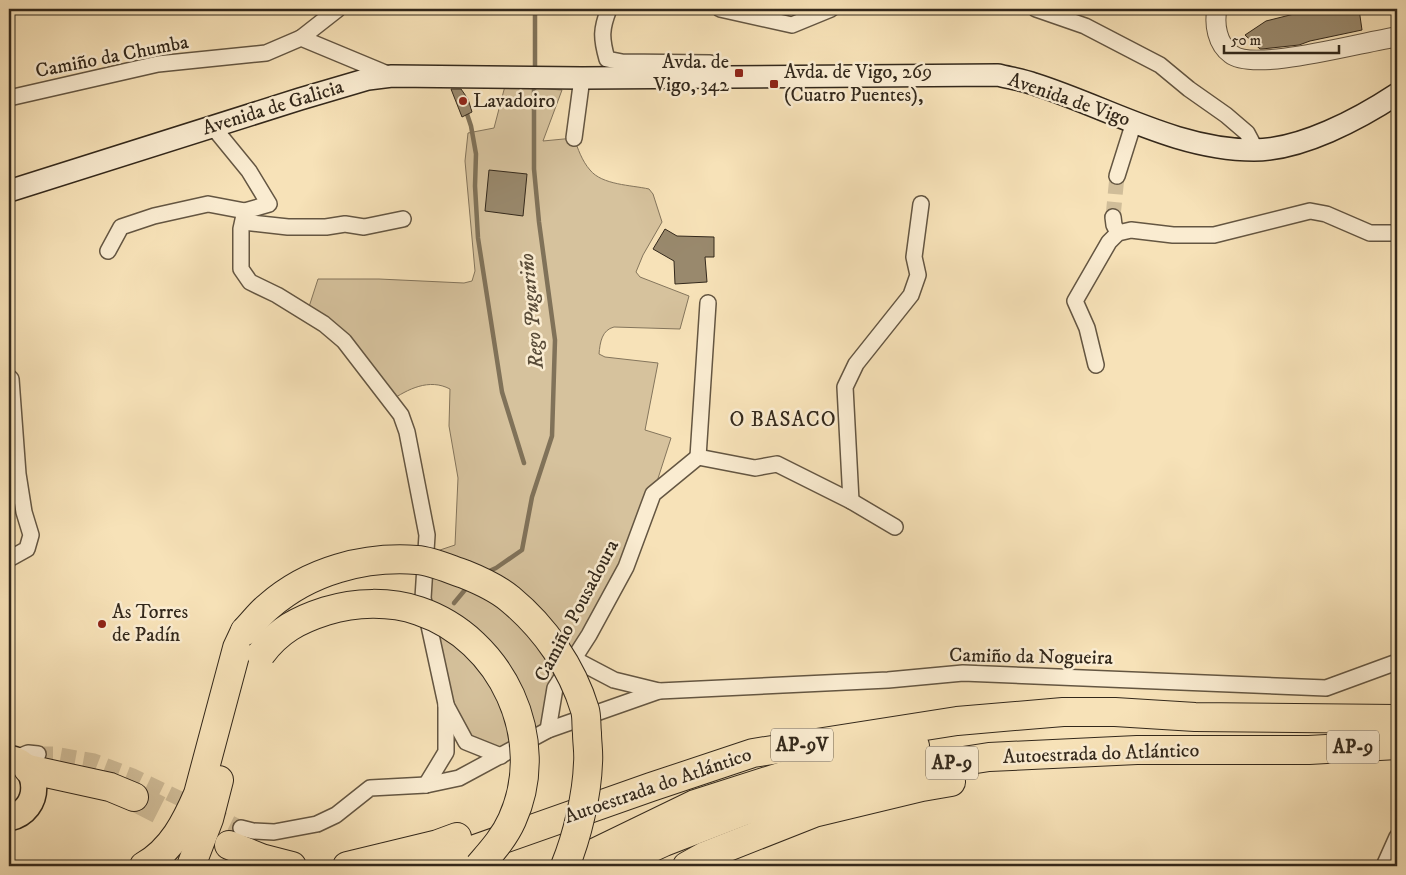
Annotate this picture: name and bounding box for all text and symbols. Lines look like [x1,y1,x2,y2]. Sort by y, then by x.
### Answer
scale bar [1224,22,1338,54]
street label: Camiño da Chumba [33,30,191,84]
text: 50 m [1231,31,1261,50]
place label: Avda. de Vigo, 342 [652,50,729,98]
place label: Avda. de Vigo, 269 (Cuatro Puentes), [784,60,932,108]
marker: Avda. de Vigo, 342 [733,67,745,79]
street label: Avenida de Vigo [1005,67,1133,133]
street label: Avenida de Galicia [199,75,347,141]
marker: Avda. de Vigo, 269 (Cuatro Puentes), [768,78,780,90]
place label: Lavadoiro [473,89,555,114]
marker: Lavadoiro [457,95,469,107]
water label: Rego Pugariño [514,252,550,371]
district label: O BASACO [729,407,837,433]
street label: Camiño Pousadoura [529,535,625,686]
place label: As Torres de Padín [112,600,189,648]
marker: As Torres de Padín [96,618,108,630]
street label: Camiño da Nogueira [949,643,1114,671]
road number: AP-9V [771,728,833,762]
road number: AP-9 [1327,730,1379,764]
street label: Autoestrada do Atlántico [1002,738,1200,770]
street label: Autoestrada do Atlántico [561,742,755,830]
road number: AP-9 [926,746,978,780]

